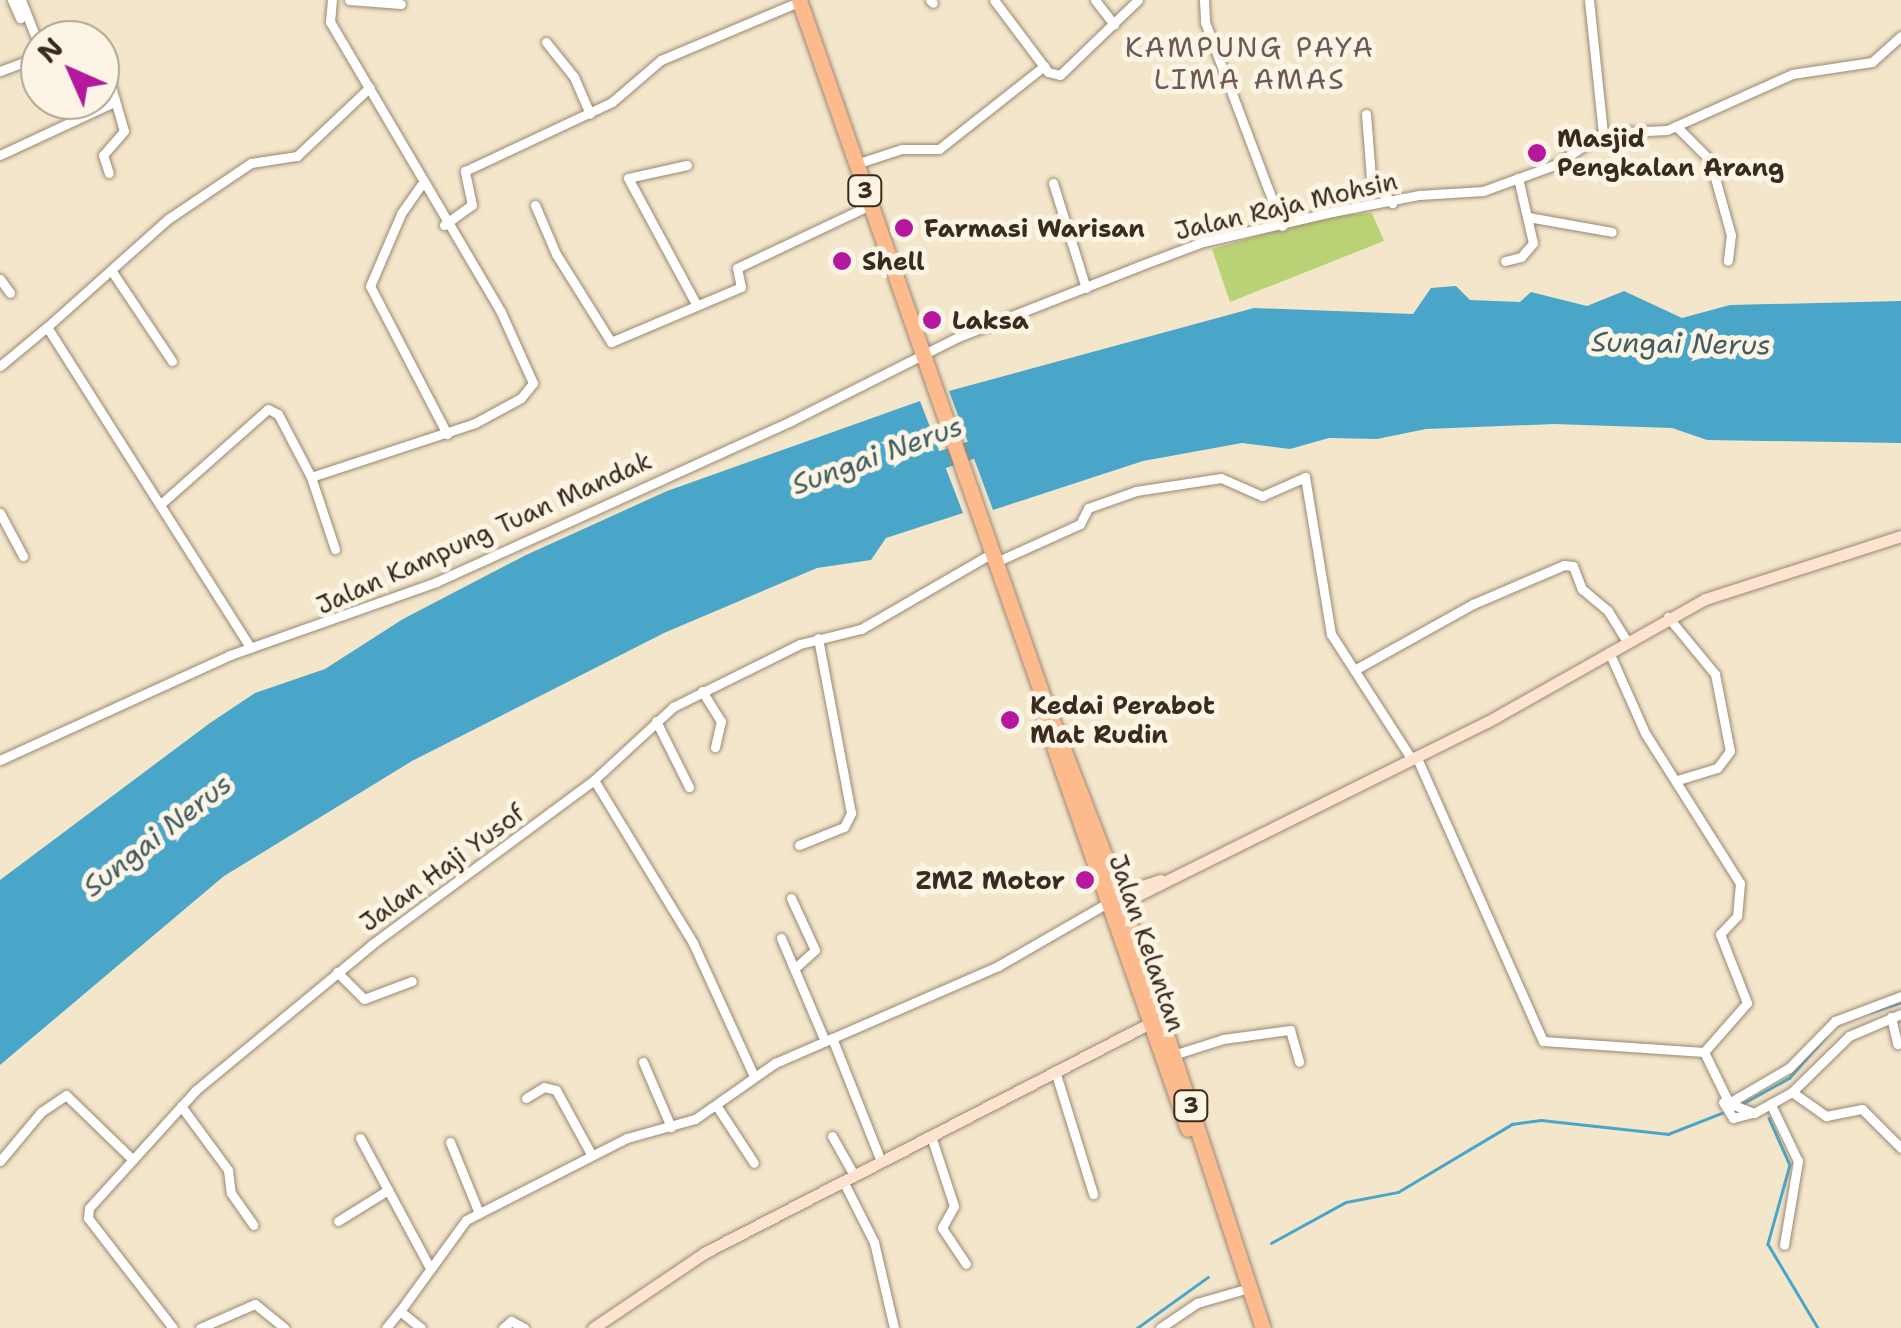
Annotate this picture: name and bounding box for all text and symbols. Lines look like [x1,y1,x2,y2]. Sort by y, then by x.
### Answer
north arrow [20,20,120,120]
text: N [29,29,71,71]
district label: KAMPUNG PAYA LIMA AMAS [1125,30,1375,96]
place label: Masjid Pengkalan Arang [1557,124,1784,183]
marker: Masjid Pengkalan Arang [1526,142,1548,164]
street label: Jalan Raja Mohsin [1172,166,1400,246]
road number: 3 [845,174,885,208]
place label: Farmasi Warisan [924,213,1145,243]
marker: Farmasi Warisan [893,217,915,239]
place label: Shell [862,246,925,276]
marker: Shell [831,250,853,272]
place label: Laksa [952,305,1029,335]
marker: Laksa [921,309,943,331]
water label: Sungai Nerus [1591,325,1771,361]
water label: Sungai Nerus [787,409,967,501]
street label: Jalan Kampung Tuan Mandak [312,445,656,621]
place label: Kedai Perabot Mat Rudin [1030,691,1215,750]
marker: Kedai Perabot Mat Rudin [999,709,1021,731]
water label: Sungai Nerus [76,767,238,903]
street label: Jalan Haji Yusof [354,798,530,938]
street label: Jalan Kelantan [1103,850,1191,1036]
place label: ZMZ Motor [916,865,1065,895]
marker: ZMZ Motor [1074,869,1096,891]
road number: 3 [1171,1089,1211,1123]

